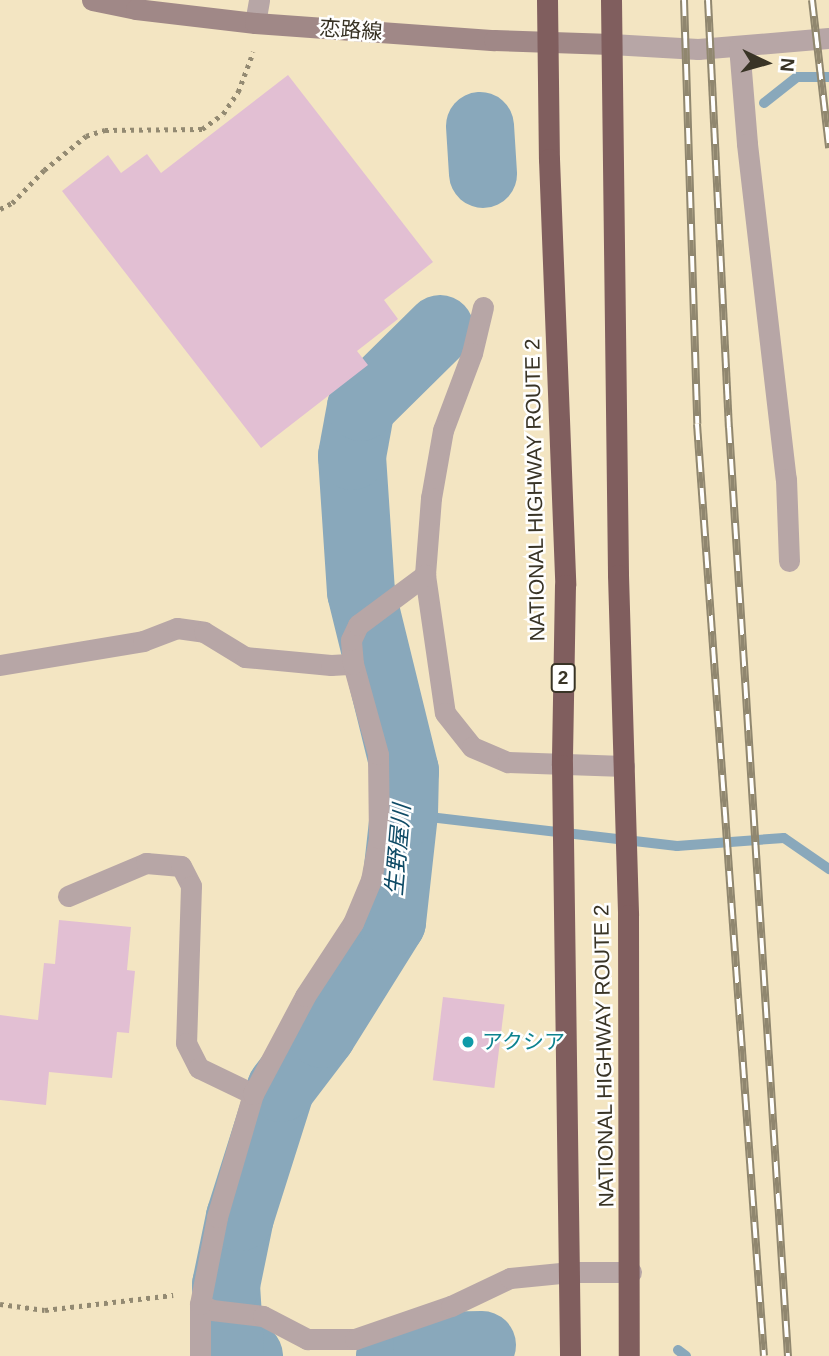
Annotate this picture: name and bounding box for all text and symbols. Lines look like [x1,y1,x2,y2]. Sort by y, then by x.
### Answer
street label: 恋路線 [319,15,383,45]
north arrow [731,28,801,98]
text: N [776,57,798,73]
street label: NATIONAL HIGHWAY ROUTE 2 [520,338,550,642]
road number: 2 [549,663,577,694]
water label: 生野屋川 [380,803,416,897]
street label: NATIONAL HIGHWAY ROUTE 2 [589,904,619,1208]
place label: アクシア [482,1029,566,1055]
marker: アクシア [460,1034,476,1050]

